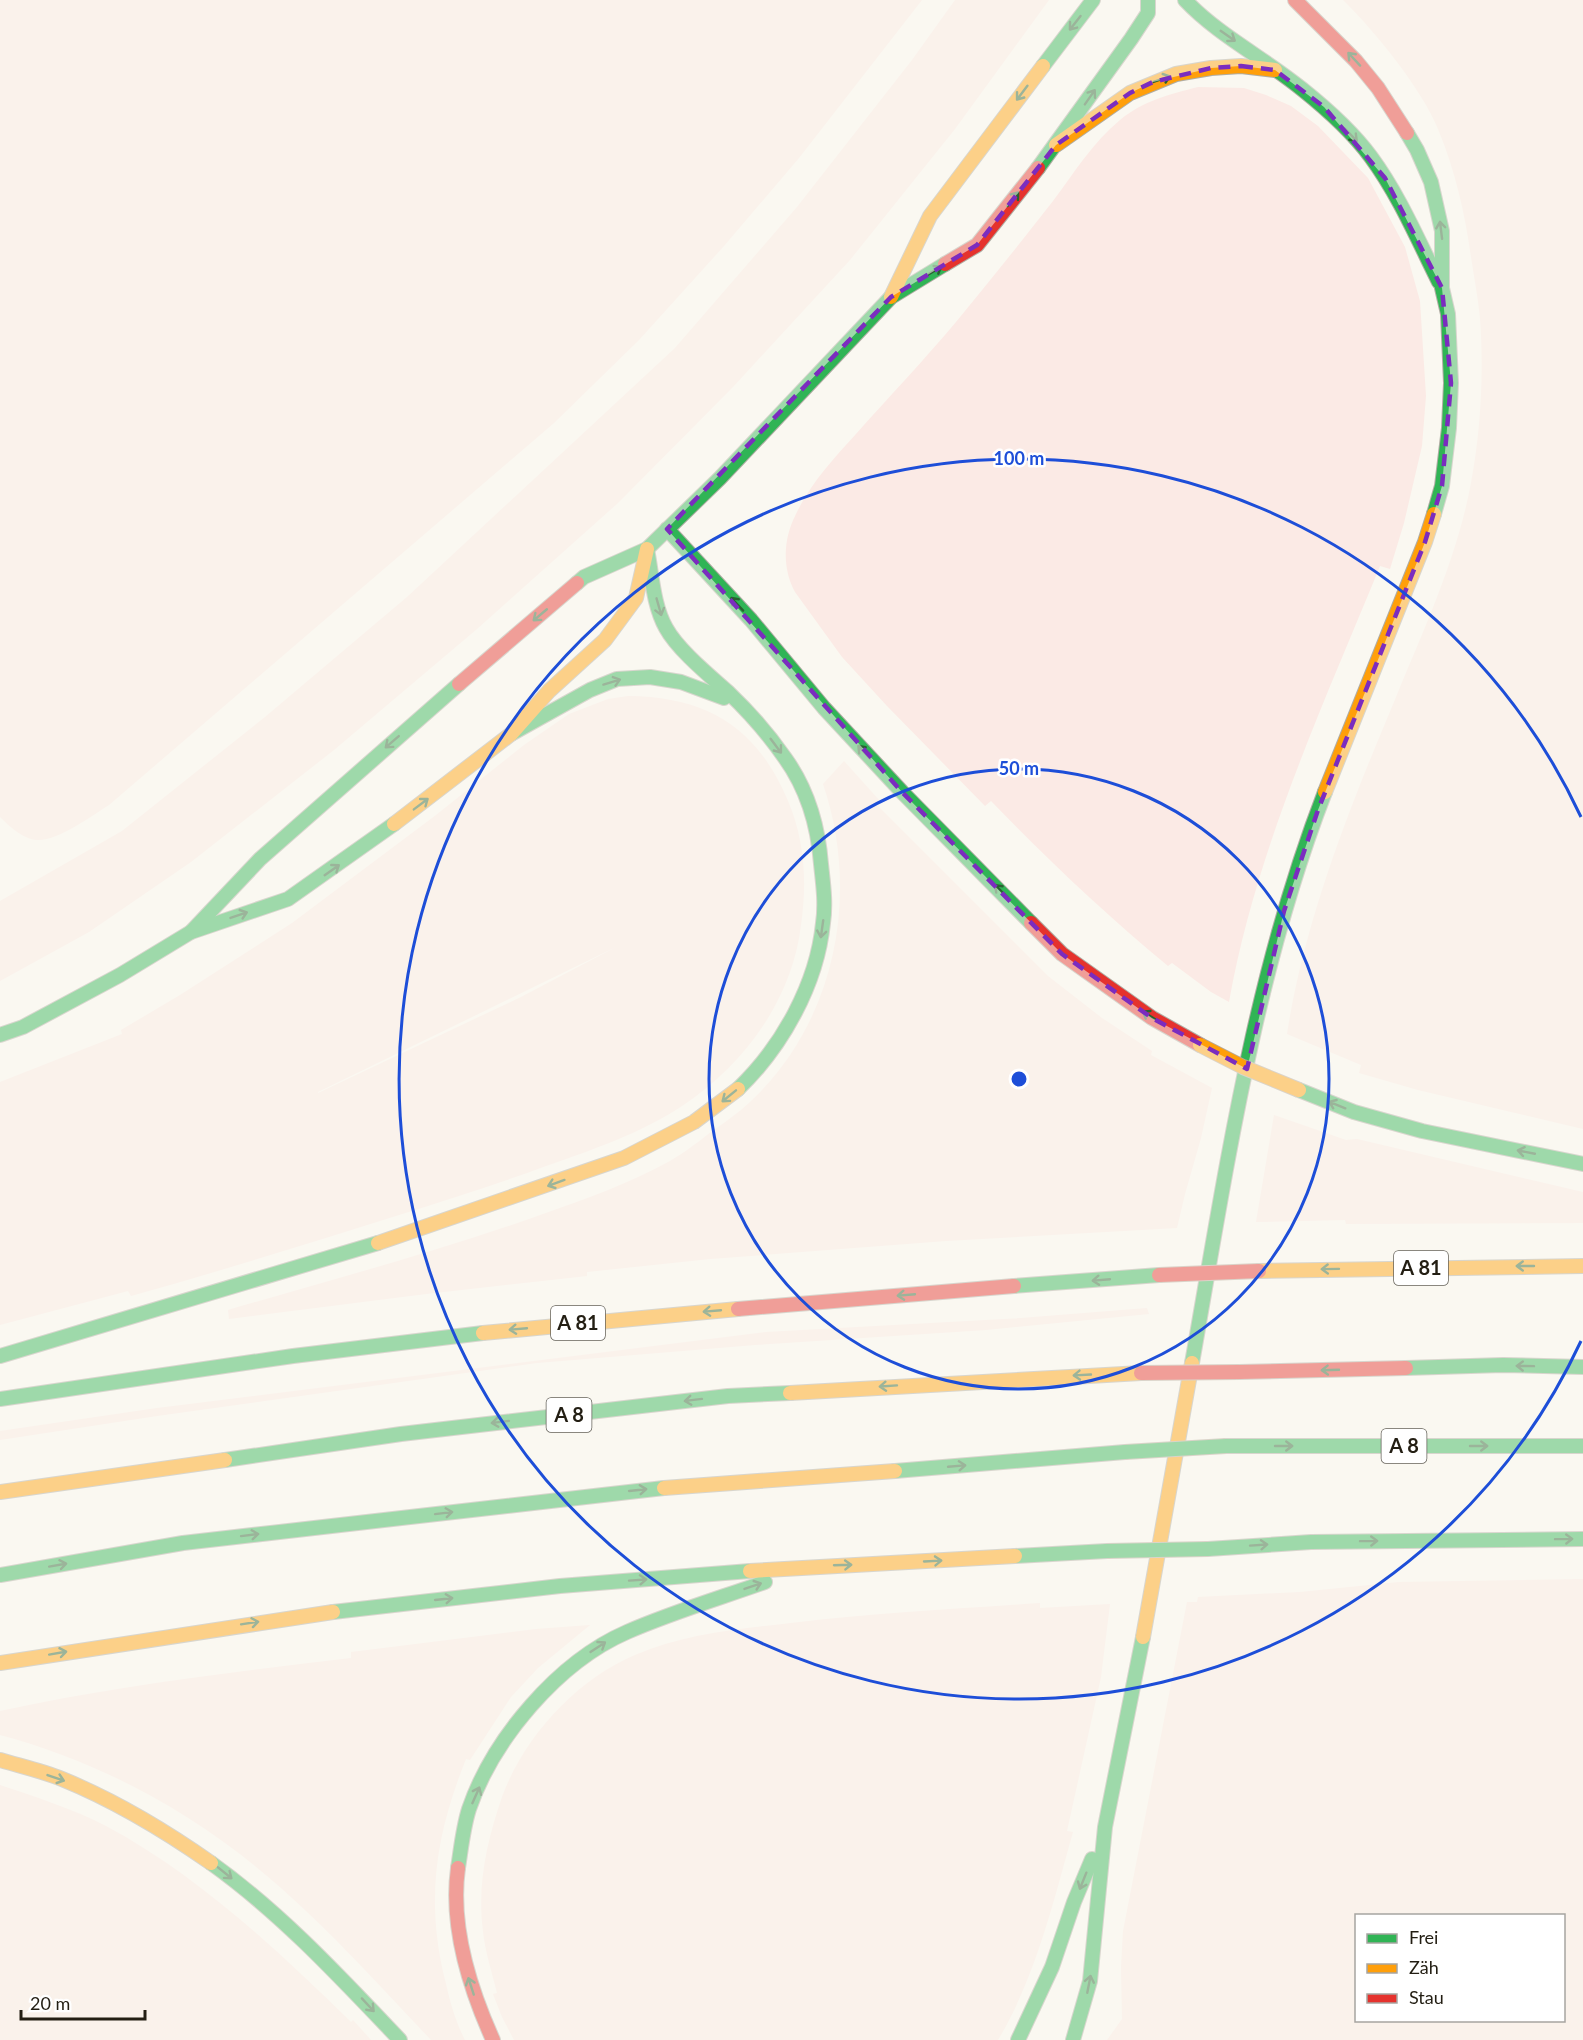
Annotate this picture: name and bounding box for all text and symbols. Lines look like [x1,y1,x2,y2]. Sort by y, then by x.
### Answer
one-way arrow [1069,15,1082,31]
one-way arrow [1220,30,1236,43]
one-way arrow [1347,52,1361,67]
one-way arrow [1153,73,1171,84]
one-way arrow [1016,85,1029,101]
one-way arrow [1084,90,1096,106]
one-way arrow [1344,127,1359,142]
one-way arrow [1007,191,1020,207]
one-way arrow [1435,221,1446,241]
one-way arrow [925,265,942,277]
text: 100 m [994,447,1044,469]
one-way arrow [654,597,665,616]
one-way arrow [730,597,744,612]
one-way arrow [533,608,548,622]
one-way arrow [602,676,621,687]
one-way arrow [385,735,400,749]
one-way arrow [769,737,782,753]
one-way arrow [857,744,871,759]
text: 50 m [999,757,1039,779]
one-way arrow [412,797,428,810]
one-way arrow [323,864,339,876]
one-way arrow [993,883,1008,898]
one-way arrow [229,909,248,920]
one-way arrow [816,919,827,939]
one-way arrow [1141,1009,1158,1022]
centre of rings [1009,1069,1029,1089]
one-way arrow [721,1090,737,1103]
one-way arrow [1328,1099,1346,1110]
one-way arrow [1517,1145,1536,1157]
one-way arrow [547,1178,566,1189]
road number: A 81 [1394,1251,1448,1285]
one-way arrow [1515,1260,1535,1272]
one-way arrow [1320,1264,1340,1275]
one-way arrow [1091,1274,1111,1285]
one-way arrow [897,1290,917,1301]
road number: A 81 [551,1306,605,1340]
one-way arrow [703,1306,723,1317]
one-way arrow [508,1324,528,1335]
one-way arrow [1515,1360,1535,1372]
one-way arrow [1320,1364,1340,1376]
one-way arrow [1073,1370,1093,1381]
one-way arrow [878,1381,898,1392]
one-way arrow [684,1395,704,1406]
road number: A 8 [546,1398,592,1432]
one-way arrow [490,1417,510,1428]
road number: A 8 [1382,1429,1426,1463]
one-way arrow [1274,1440,1294,1452]
one-way arrow [1469,1440,1489,1452]
one-way arrow [947,1460,967,1471]
one-way arrow [627,1484,647,1495]
one-way arrow [433,1507,453,1518]
one-way arrow [240,1529,260,1540]
one-way arrow [1554,1533,1574,1545]
one-way arrow [1359,1536,1379,1547]
one-way arrow [1249,1540,1269,1551]
one-way arrow [923,1555,943,1566]
one-way arrow [47,1559,67,1570]
one-way arrow [833,1560,853,1571]
one-way arrow [627,1574,647,1585]
one-way arrow [743,1580,762,1591]
one-way arrow [433,1593,453,1604]
one-way arrow [240,1618,260,1629]
one-way arrow [590,1641,607,1654]
one-way arrow [47,1648,67,1659]
one-way arrow [46,1773,65,1784]
one-way arrow [470,1786,482,1804]
one-way arrow [217,1866,232,1880]
one-way arrow [1077,1871,1088,1890]
legend [1355,1914,1565,2022]
text: Frei [1409,1926,1438,1948]
text: Zäh [1409,1956,1439,1978]
one-way arrow [1084,1974,1095,1994]
one-way arrow [465,1977,476,1996]
scale bar [21,1983,146,2021]
text: Stau [1409,1986,1444,2008]
text: 20 m [30,1992,70,2014]
one-way arrow [361,1998,375,2013]

